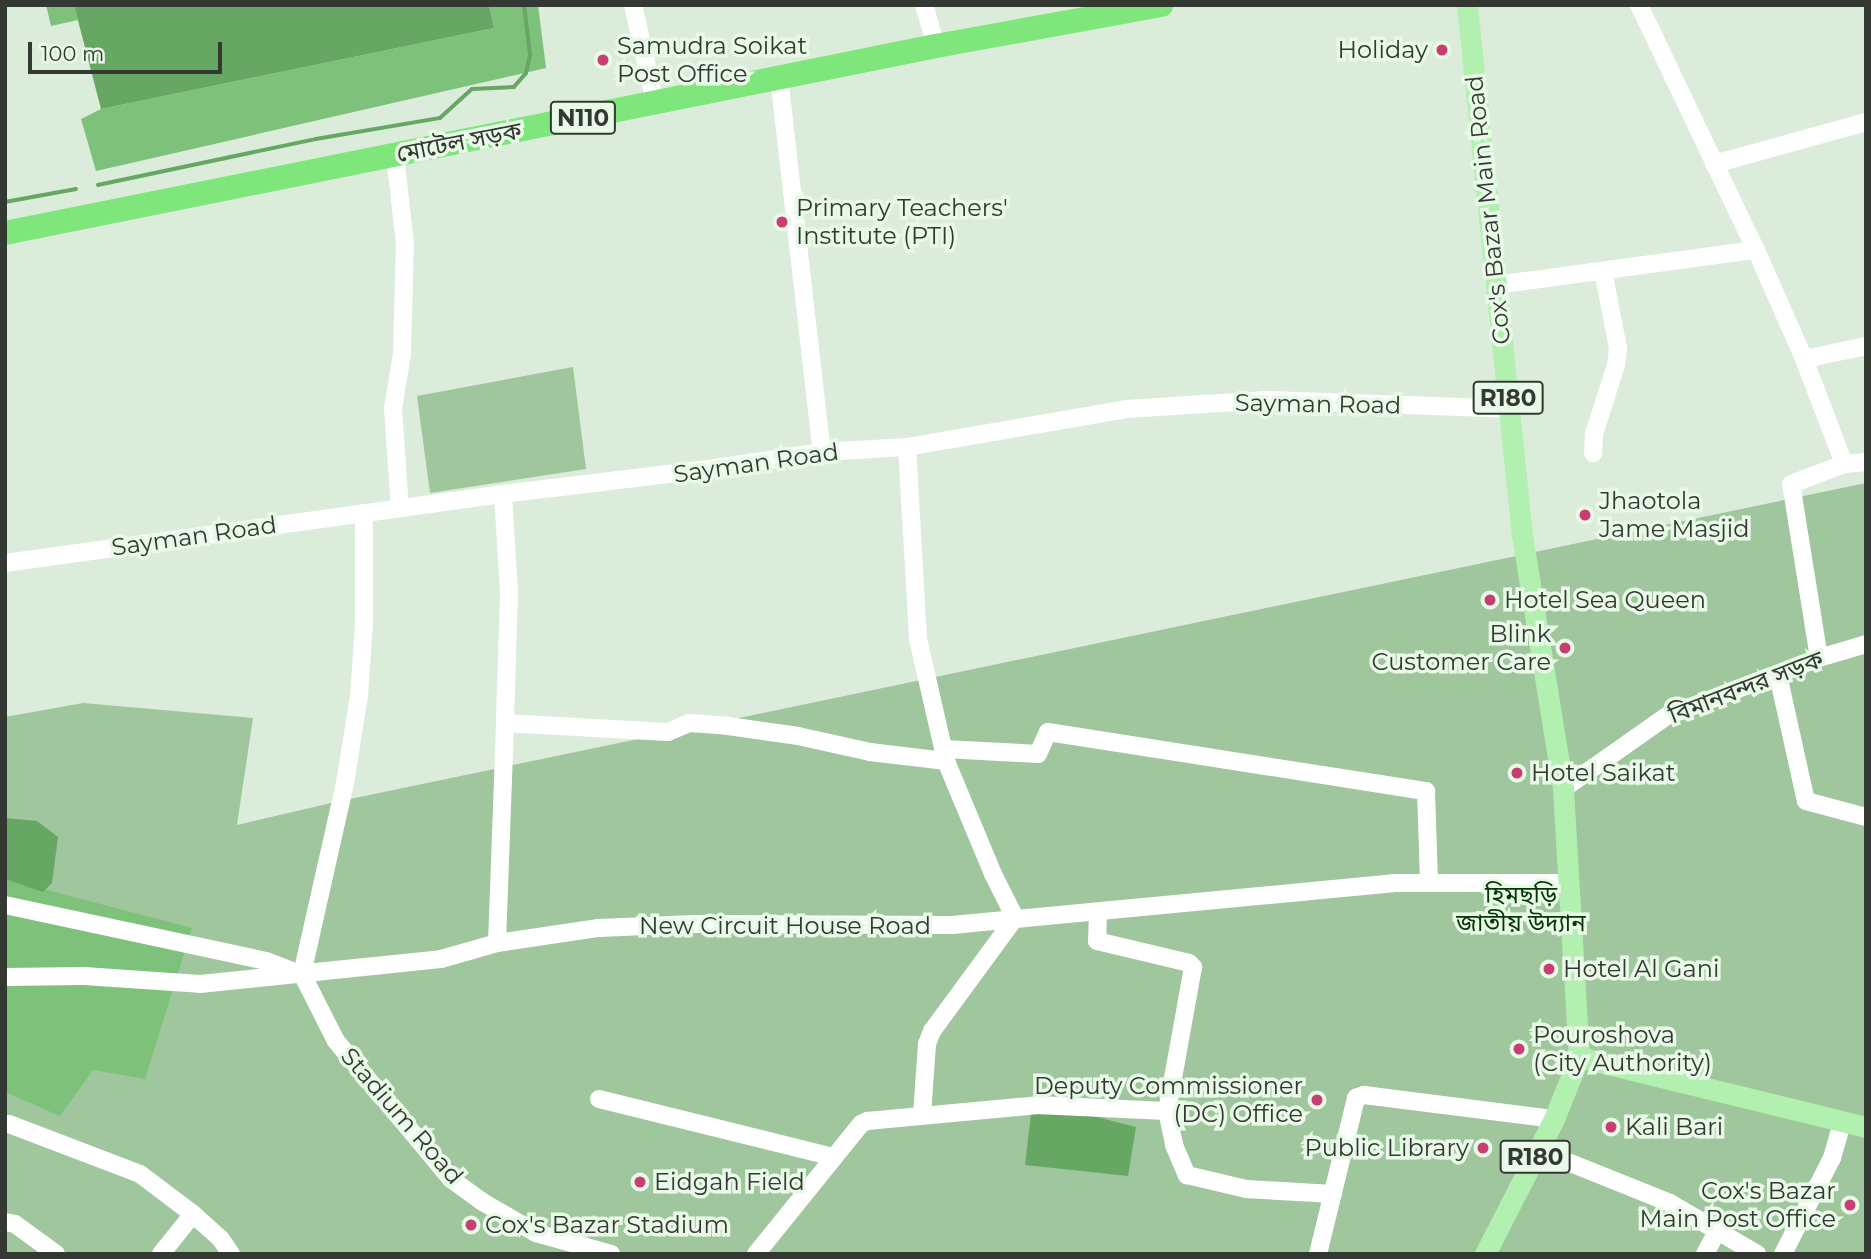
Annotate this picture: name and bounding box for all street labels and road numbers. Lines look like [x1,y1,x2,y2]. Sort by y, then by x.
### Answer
street label: Cox's Bazar Main Road [1460,74,1516,346]
road number: N110 [550,99,616,138]
street label: মোটেল সড়ক [394,116,524,168]
road number: R180 [1471,378,1545,418]
street label: Sayman Road [1235,388,1401,420]
street label: Sayman Road [672,437,840,489]
street label: Sayman Road [110,510,278,562]
street label: বিমানবন্দর সড়ক [1665,644,1827,730]
street label: New Circuit House Road [639,912,931,940]
street label: Stadium Road [335,1042,469,1190]
road number: R180 [1498,1138,1572,1176]

